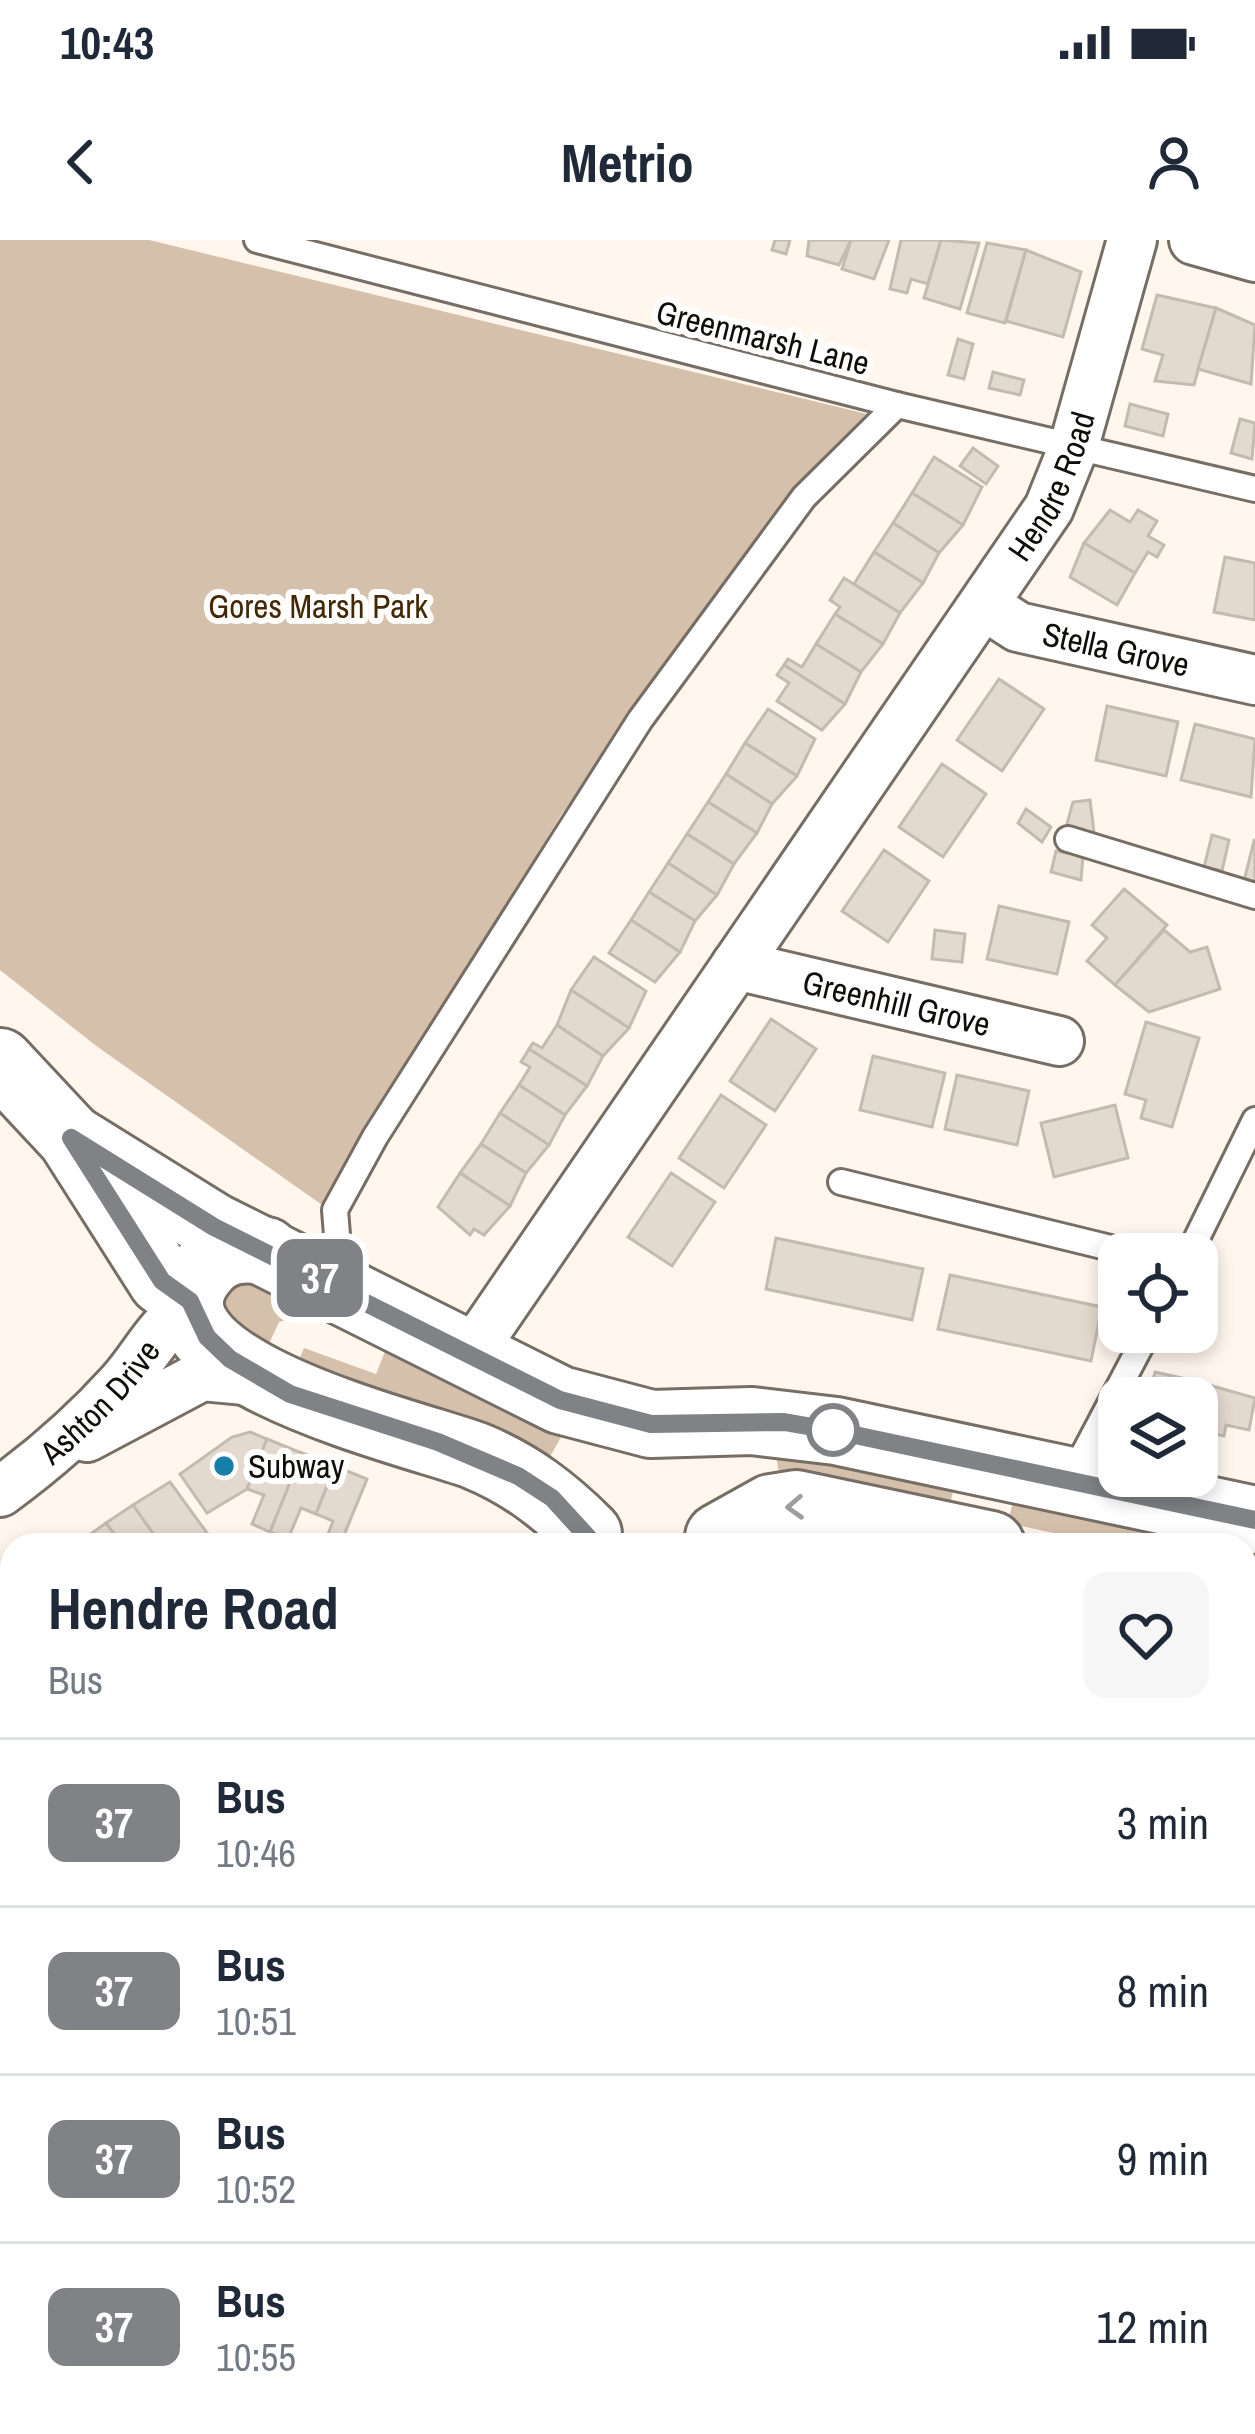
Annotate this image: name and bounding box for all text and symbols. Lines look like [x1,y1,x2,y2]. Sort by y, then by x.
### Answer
text: 10:43 [60,12,154,73]
text: Metrio [561,126,694,199]
icon: back [48,129,114,195]
icon: person [1141,129,1207,195]
street label: Greenmarsh Lane [652,289,874,385]
street label: Hendre Road [997,406,1105,569]
park label: Gores Marsh Park [208,584,428,628]
street label: Stella Grove [1039,611,1194,687]
street label: Greenhill Grove [799,959,995,1046]
map controls [1098,1233,1218,1497]
button: locate [1098,1233,1218,1353]
line badge: 37 [266,1239,374,1317]
text: 37 [301,1250,339,1306]
street label: Ashton Drive [30,1331,170,1475]
button: layers [1098,1377,1218,1497]
unlabelled marker [808,1405,858,1455]
place label: Subway [248,1444,345,1488]
marker: Subway [211,1453,237,1479]
one-way arrow [785,1494,804,1520]
text: Hendre Road [48,1570,339,1647]
button: heart [1083,1572,1209,1698]
text: Bus [48,1654,103,1706]
text: Bus [216,1766,286,1827]
text: 3 min [1117,1792,1209,1853]
text: 37 [95,1795,133,1851]
text: 10:46 [216,1827,296,1879]
text: Bus [216,1934,286,1995]
text: 8 min [1117,1960,1209,2021]
text: 37 [95,1963,133,2019]
text: 10:51 [216,1995,296,2047]
text: Bus [216,2102,286,2163]
text: 9 min [1117,2128,1209,2189]
text: 37 [95,2131,133,2187]
text: 10:52 [216,2163,296,2215]
text: Bus [216,2270,286,2331]
text: 12 min [1096,2296,1209,2357]
text: 37 [95,2299,133,2355]
text: 10:55 [216,2331,296,2383]

